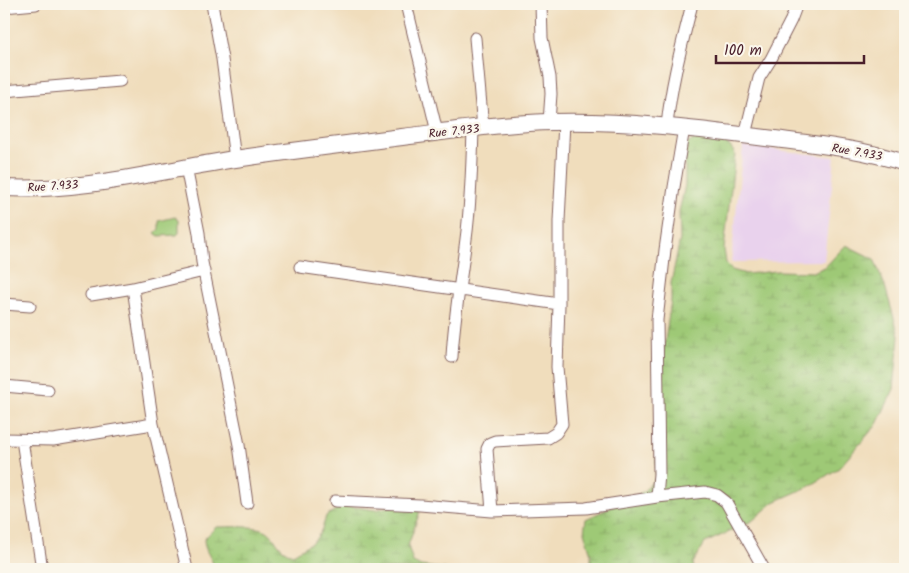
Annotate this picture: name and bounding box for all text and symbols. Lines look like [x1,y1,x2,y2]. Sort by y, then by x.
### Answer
scale bar [716,32,864,64]
text: 100 m [724,39,762,63]
street label: Rue 7.933 [428,119,481,144]
street label: Rue 7.933 [830,139,884,166]
street label: Rue 7.933 [27,175,79,198]

